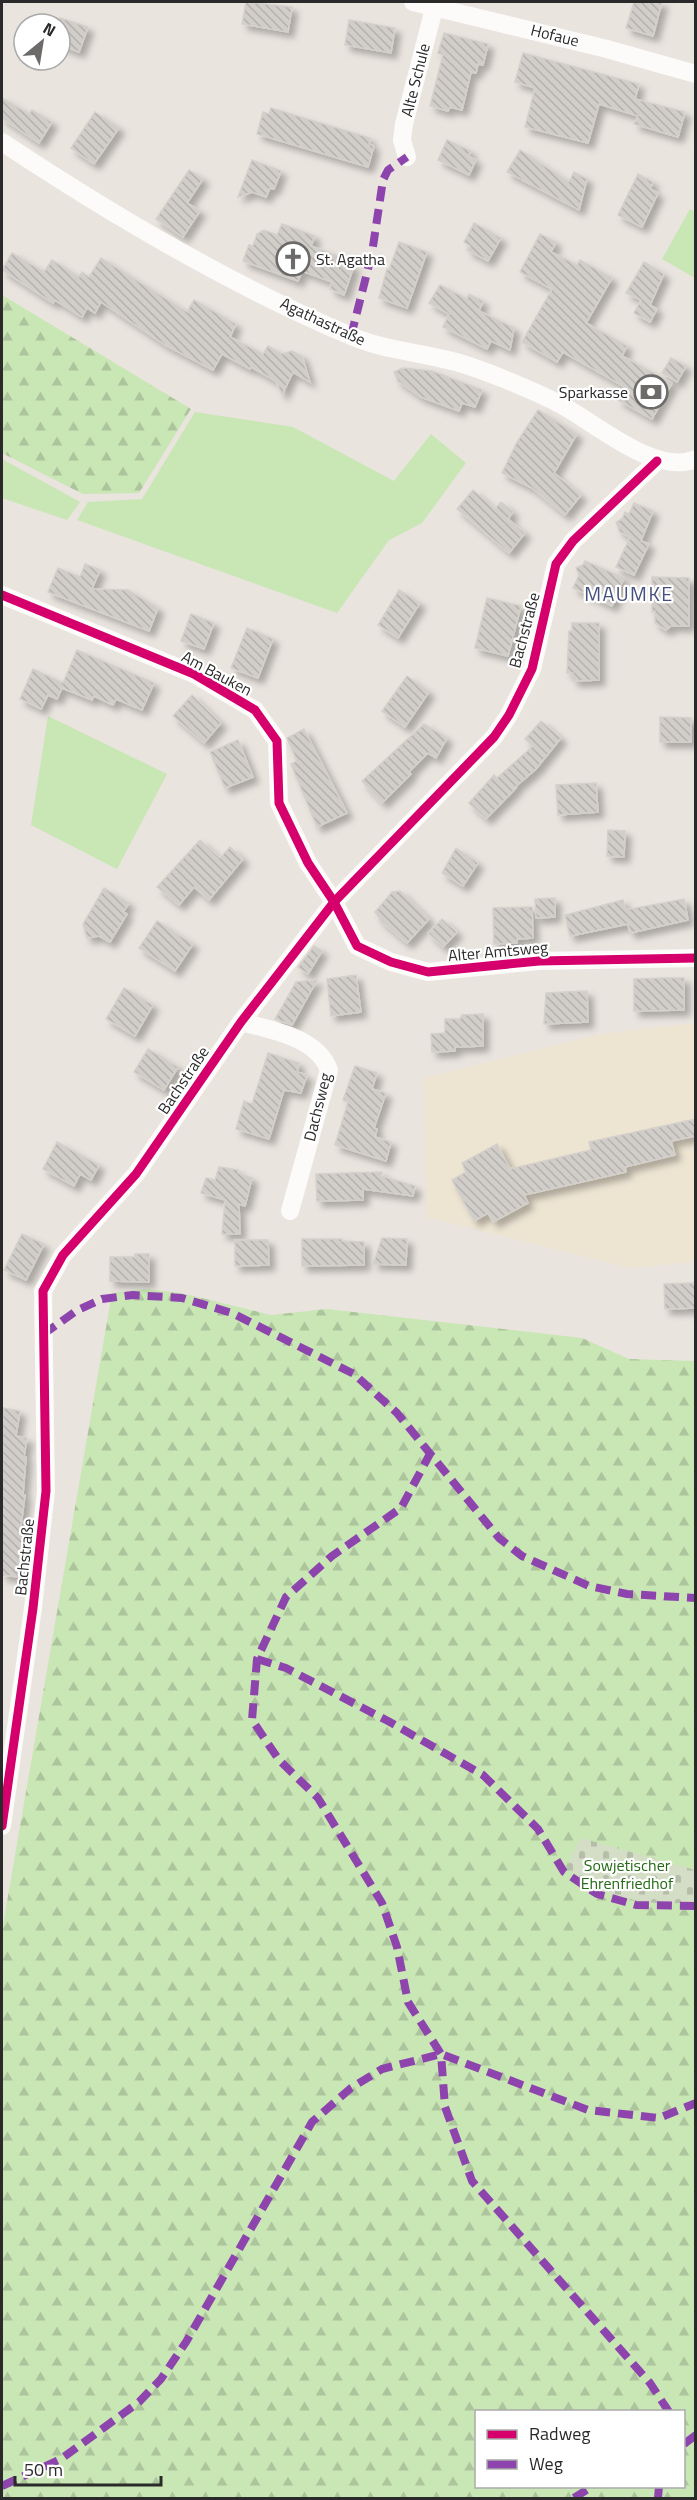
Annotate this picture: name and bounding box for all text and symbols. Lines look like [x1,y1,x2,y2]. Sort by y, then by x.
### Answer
north arrow [12,12,72,72]
text: N [39,16,60,42]
street label: Hofaue [528,17,582,53]
street label: Alte Schule [394,41,436,119]
church icon: St. Agatha [275,241,311,277]
place label: St. Agatha [316,247,385,271]
street label: Agathastraße [276,291,370,351]
bank icon: Sparkasse [633,374,669,410]
place label: Sparkasse [559,380,628,404]
district label: MAUMKE [584,578,674,609]
street label: Bachstraße [502,590,546,670]
street label: Am Bauken [177,644,257,702]
street label: Alter Amtsweg [447,935,549,967]
street label: Bachstraße [151,1041,215,1119]
street label: Dachsweg [297,1070,337,1144]
street label: Bachstraße [8,1517,40,1597]
park label: Sowjetischer Ehrenfriedhof [581,1853,674,1895]
legend [475,2410,685,2488]
text: Radweg [529,2420,591,2447]
scale bar [15,2449,160,2487]
text: Weg [529,2450,563,2477]
text: 50 m [24,2456,63,2483]

